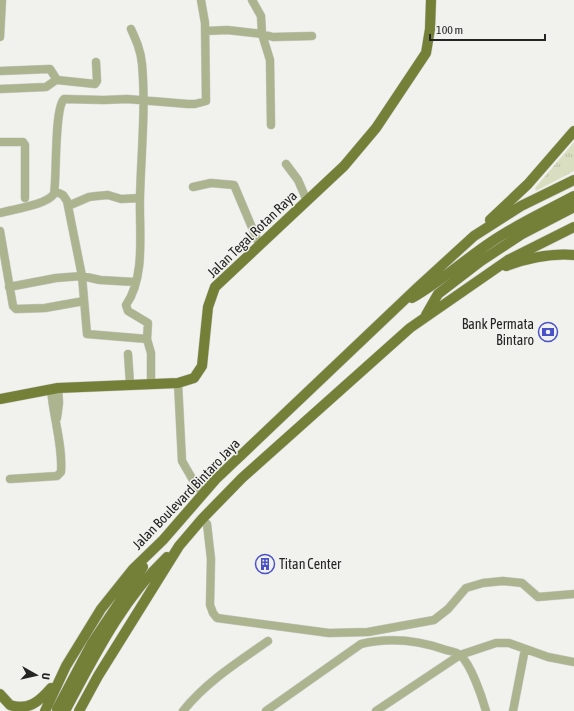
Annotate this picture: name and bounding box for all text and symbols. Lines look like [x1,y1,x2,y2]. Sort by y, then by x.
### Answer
scale bar [430,16,545,42]
text: 100 m [436,23,463,37]
street label: Jalan Tegal Rotan Raya [204,187,300,281]
place label: Bank Permata Bintaro [462,316,534,348]
bank icon: Bank Permata Bintaro [537,321,559,343]
street label: Jalan Boulevard Bintaro Jaya [129,435,243,553]
building icon: Titan Center [254,553,276,575]
place label: Titan Center [279,556,342,572]
north arrow [16,655,56,695]
text: U [40,672,52,680]

